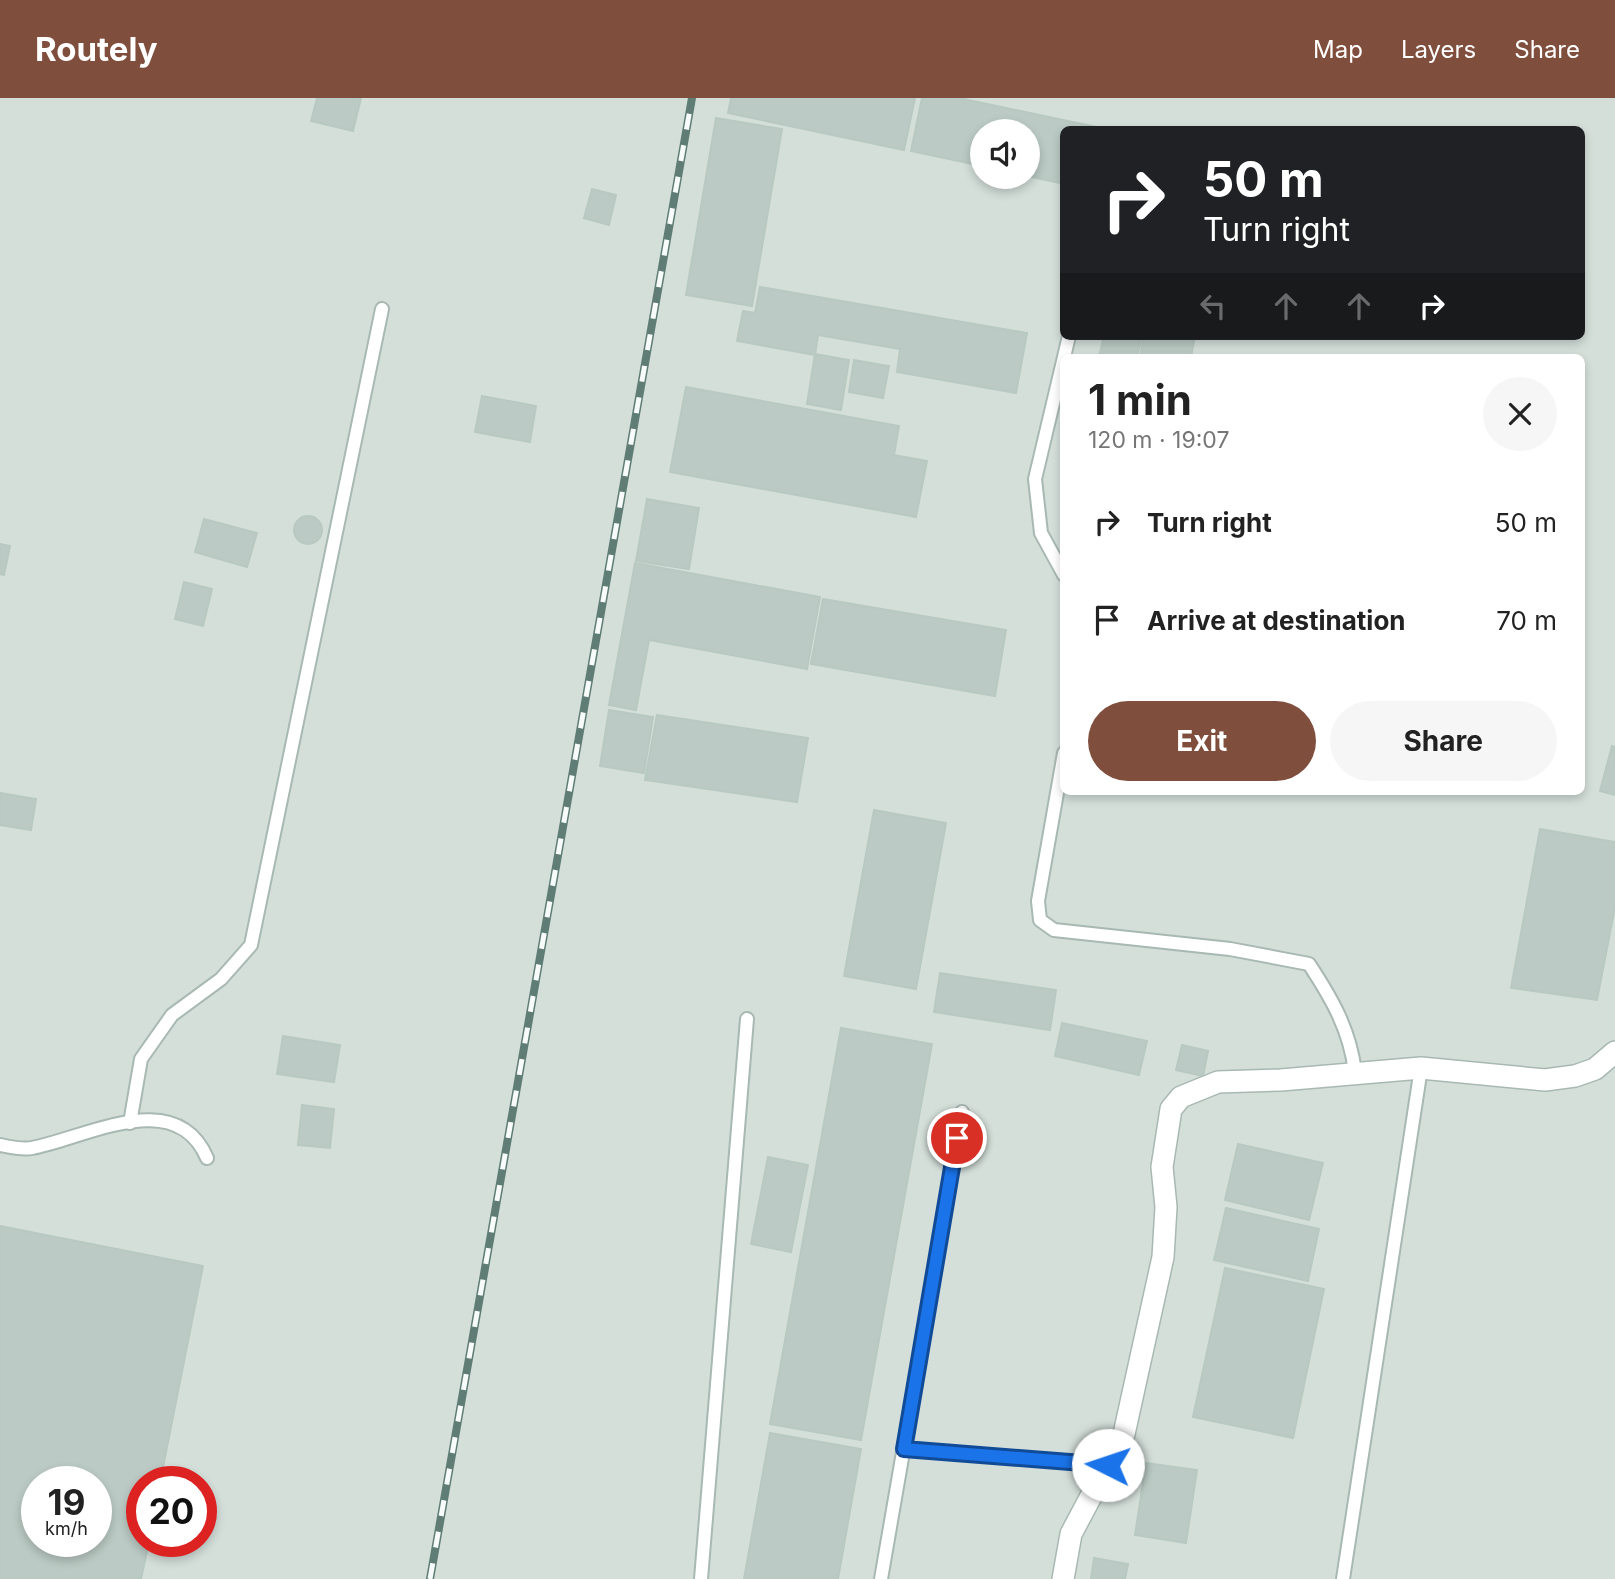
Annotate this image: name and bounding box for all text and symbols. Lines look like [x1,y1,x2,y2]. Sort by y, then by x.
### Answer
text: Routely [35,29,158,69]
text: Map [1313,35,1363,64]
text: Layers [1401,35,1476,64]
text: Share [1514,35,1580,64]
map controls [970,119,1040,189]
button: sound [970,119,1040,189]
text: 50 m [1203,150,1324,209]
icon: right [1088,154,1179,245]
text: Turn right [1203,210,1350,249]
icon: left [1194,287,1232,325]
icon: ahead [1267,287,1305,325]
icon: ahead [1340,287,1378,325]
icon: right [1413,287,1451,325]
text: 1 min [1088,374,1192,425]
button: close [1483,377,1557,451]
text: 120 m · 19:07 [1088,426,1229,454]
icon: right [1088,503,1126,541]
text: Turn right [1147,507,1272,538]
text: 50 m [1495,507,1557,538]
icon: arrive [1088,601,1126,639]
text: Arrive at destination [1147,605,1406,636]
text: 70 m [1496,605,1557,636]
button: Exit [1088,701,1316,781]
button: Share [1330,701,1557,781]
pin [927,1108,987,1168]
icon: arrive [938,1119,976,1157]
position arrow [1071,1428,1145,1502]
speed limit sign: 20 [126,1466,217,1557]
text: 19 [48,1481,85,1523]
text: km/h [45,1518,88,1539]

